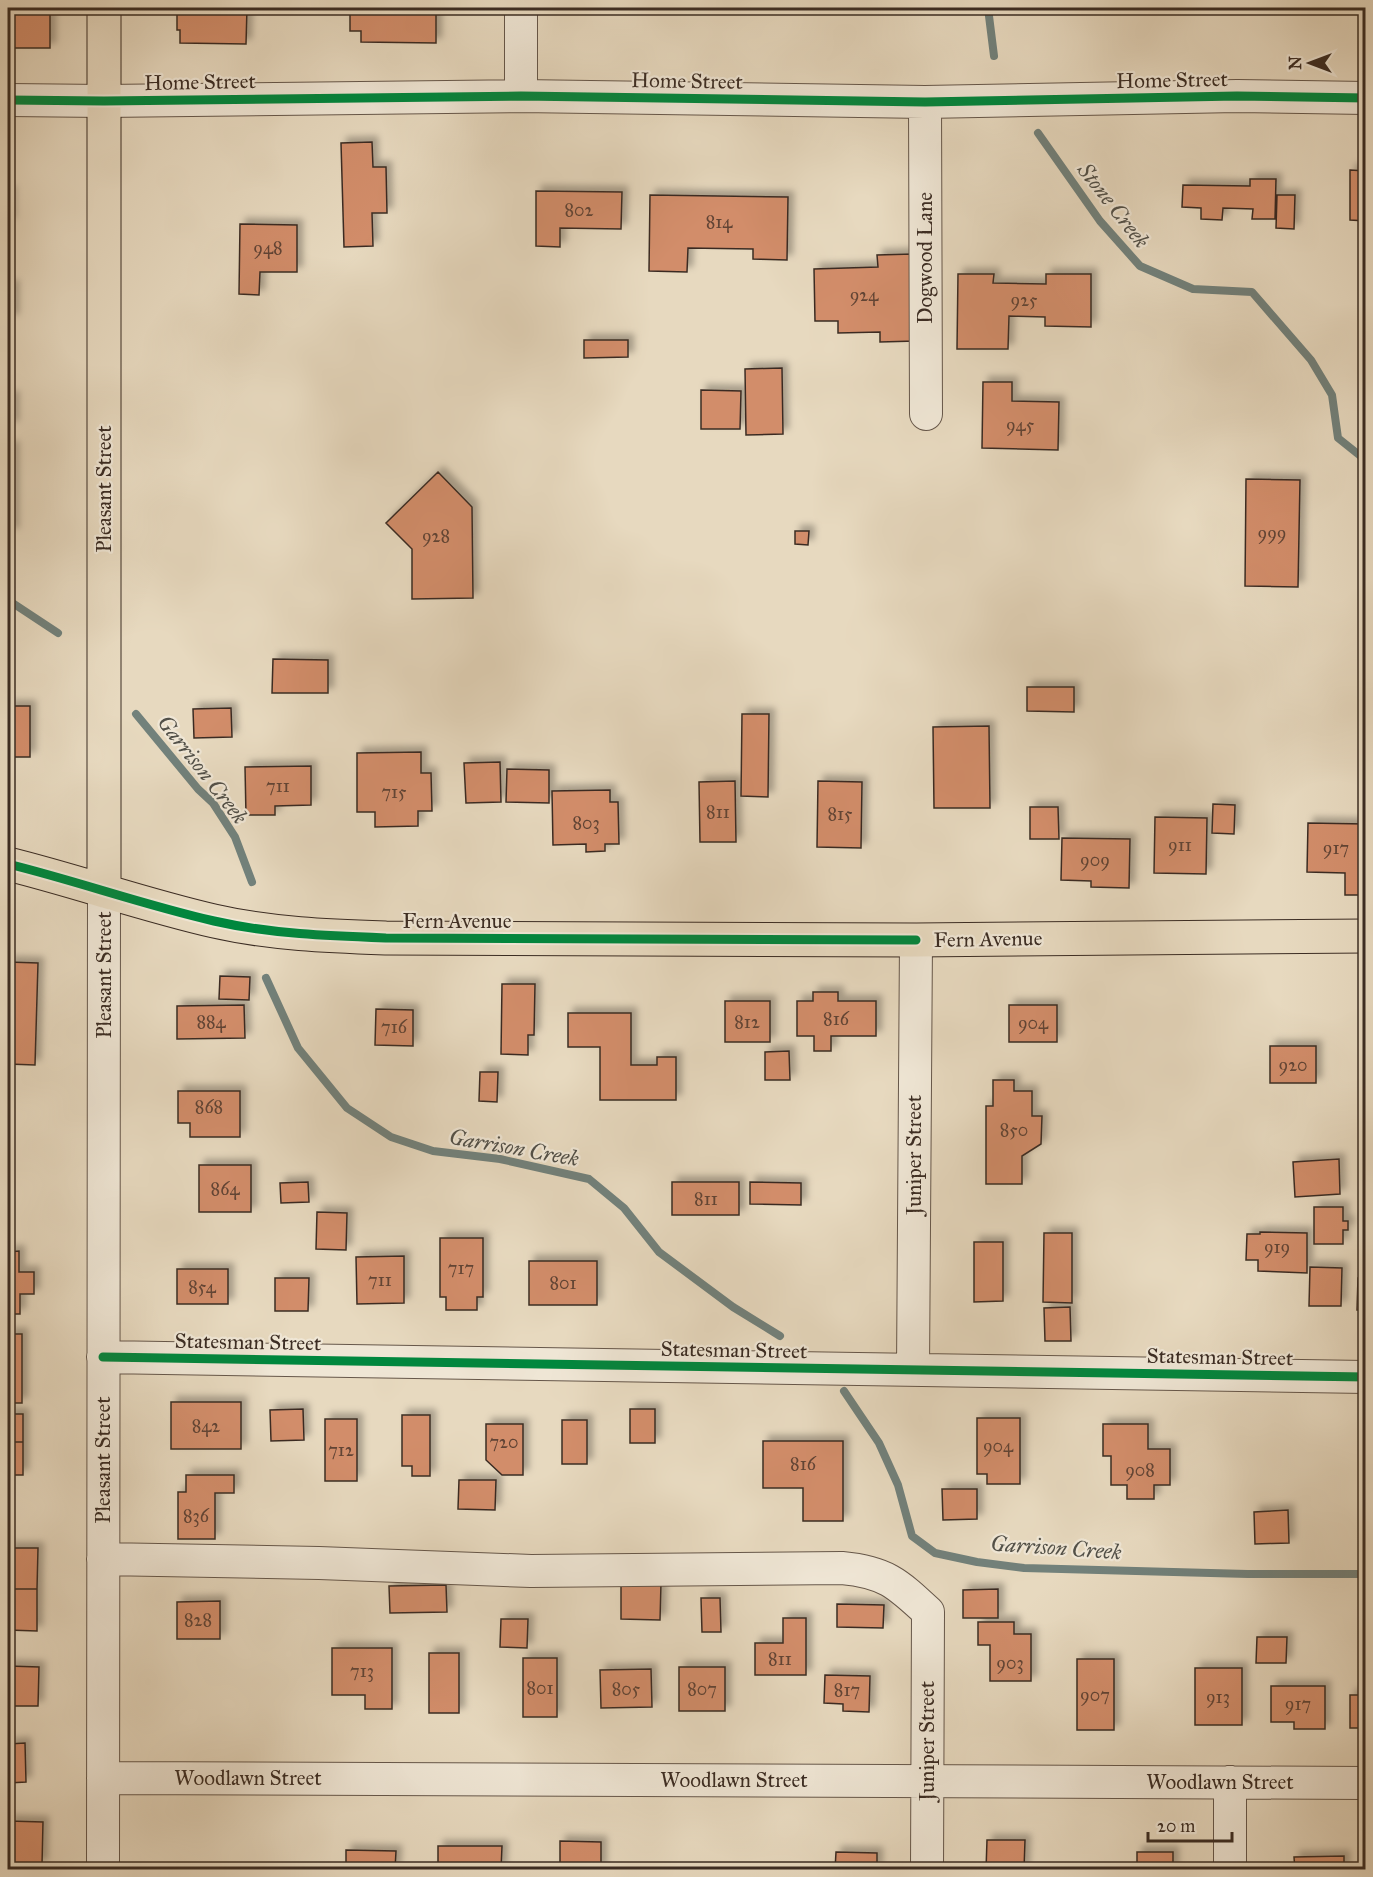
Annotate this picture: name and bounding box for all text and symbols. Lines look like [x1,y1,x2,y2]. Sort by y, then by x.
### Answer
north arrow [1280,33,1340,93]
text: N [1286,56,1305,70]
street label: Home Street [1116,66,1229,94]
street label: Home Street [631,67,744,95]
street label: Home Street [144,68,257,96]
water label: Stone Creek [1071,156,1156,254]
street label: Dogwood Lane [912,192,938,324]
house number: 802 [565,199,594,221]
house number: 814 [706,211,733,233]
house number: 948 [253,237,283,259]
house number: 924 [850,284,879,306]
house number: 925 [1011,289,1038,311]
house number: 945 [1006,414,1035,436]
street label: Pleasant Street [91,425,117,553]
house number: 999 [1257,522,1287,544]
house number: 928 [422,525,450,547]
water label: Garrison Creek [152,709,254,830]
house number: 711 [266,775,290,797]
house number: 715 [382,781,407,803]
house number: 811 [706,801,730,823]
house number: 815 [828,803,853,825]
house number: 803 [572,812,600,834]
house number: 911 [1168,834,1192,856]
house number: 917 [1323,837,1349,859]
house number: 909 [1080,849,1110,871]
street label: Fern Avenue [403,908,512,934]
street label: Pleasant Street [91,911,117,1039]
street label: Fern Avenue [933,925,1043,953]
house number: 816 [823,1008,850,1030]
house number: 884 [196,1011,227,1033]
house number: 812 [734,1011,760,1033]
house number: 904 [1018,1012,1049,1034]
house number: 716 [381,1016,408,1038]
house number: 920 [1278,1054,1308,1076]
street label: Juniper Street [901,1094,927,1217]
house number: 868 [195,1096,223,1118]
house number: 850 [1000,1119,1028,1141]
water label: Garrison Creek [447,1123,581,1172]
house number: 864 [211,1178,240,1200]
house number: 811 [694,1188,718,1210]
house number: 919 [1264,1236,1290,1258]
house number: 717 [448,1257,474,1279]
house number: 711 [368,1269,392,1291]
house number: 801 [550,1272,577,1294]
house number: 854 [188,1276,217,1298]
street label: Statesman Street [174,1328,322,1356]
street label: Statesman Street [660,1336,808,1364]
street label: Statesman Street [1146,1343,1294,1371]
street label: Pleasant Street [90,1396,116,1524]
house number: 842 [192,1415,220,1437]
house number: 720 [490,1431,518,1453]
house number: 904 [983,1435,1014,1457]
house number: 712 [328,1439,354,1461]
house number: 816 [790,1453,817,1475]
house number: 908 [1125,1459,1155,1481]
house number: 836 [183,1505,210,1527]
water label: Garrison Creek [990,1529,1123,1566]
house number: 828 [184,1609,212,1631]
house number: 811 [768,1648,792,1670]
house number: 903 [996,1652,1024,1674]
house number: 713 [350,1660,374,1682]
house number: 801 [527,1677,554,1699]
house number: 805 [612,1678,641,1700]
house number: 807 [687,1678,717,1700]
house number: 817 [834,1679,860,1701]
street label: Juniper Street [914,1680,940,1803]
house number: 907 [1080,1684,1110,1706]
house number: 913 [1206,1686,1230,1708]
house number: 917 [1285,1693,1311,1715]
street label: Woodlawn Street [174,1765,322,1791]
street label: Woodlawn Street [660,1767,808,1793]
street label: Woodlawn Street [1146,1769,1294,1795]
scale bar [1148,1805,1232,1843]
text: 20 m [1157,1815,1195,1837]

